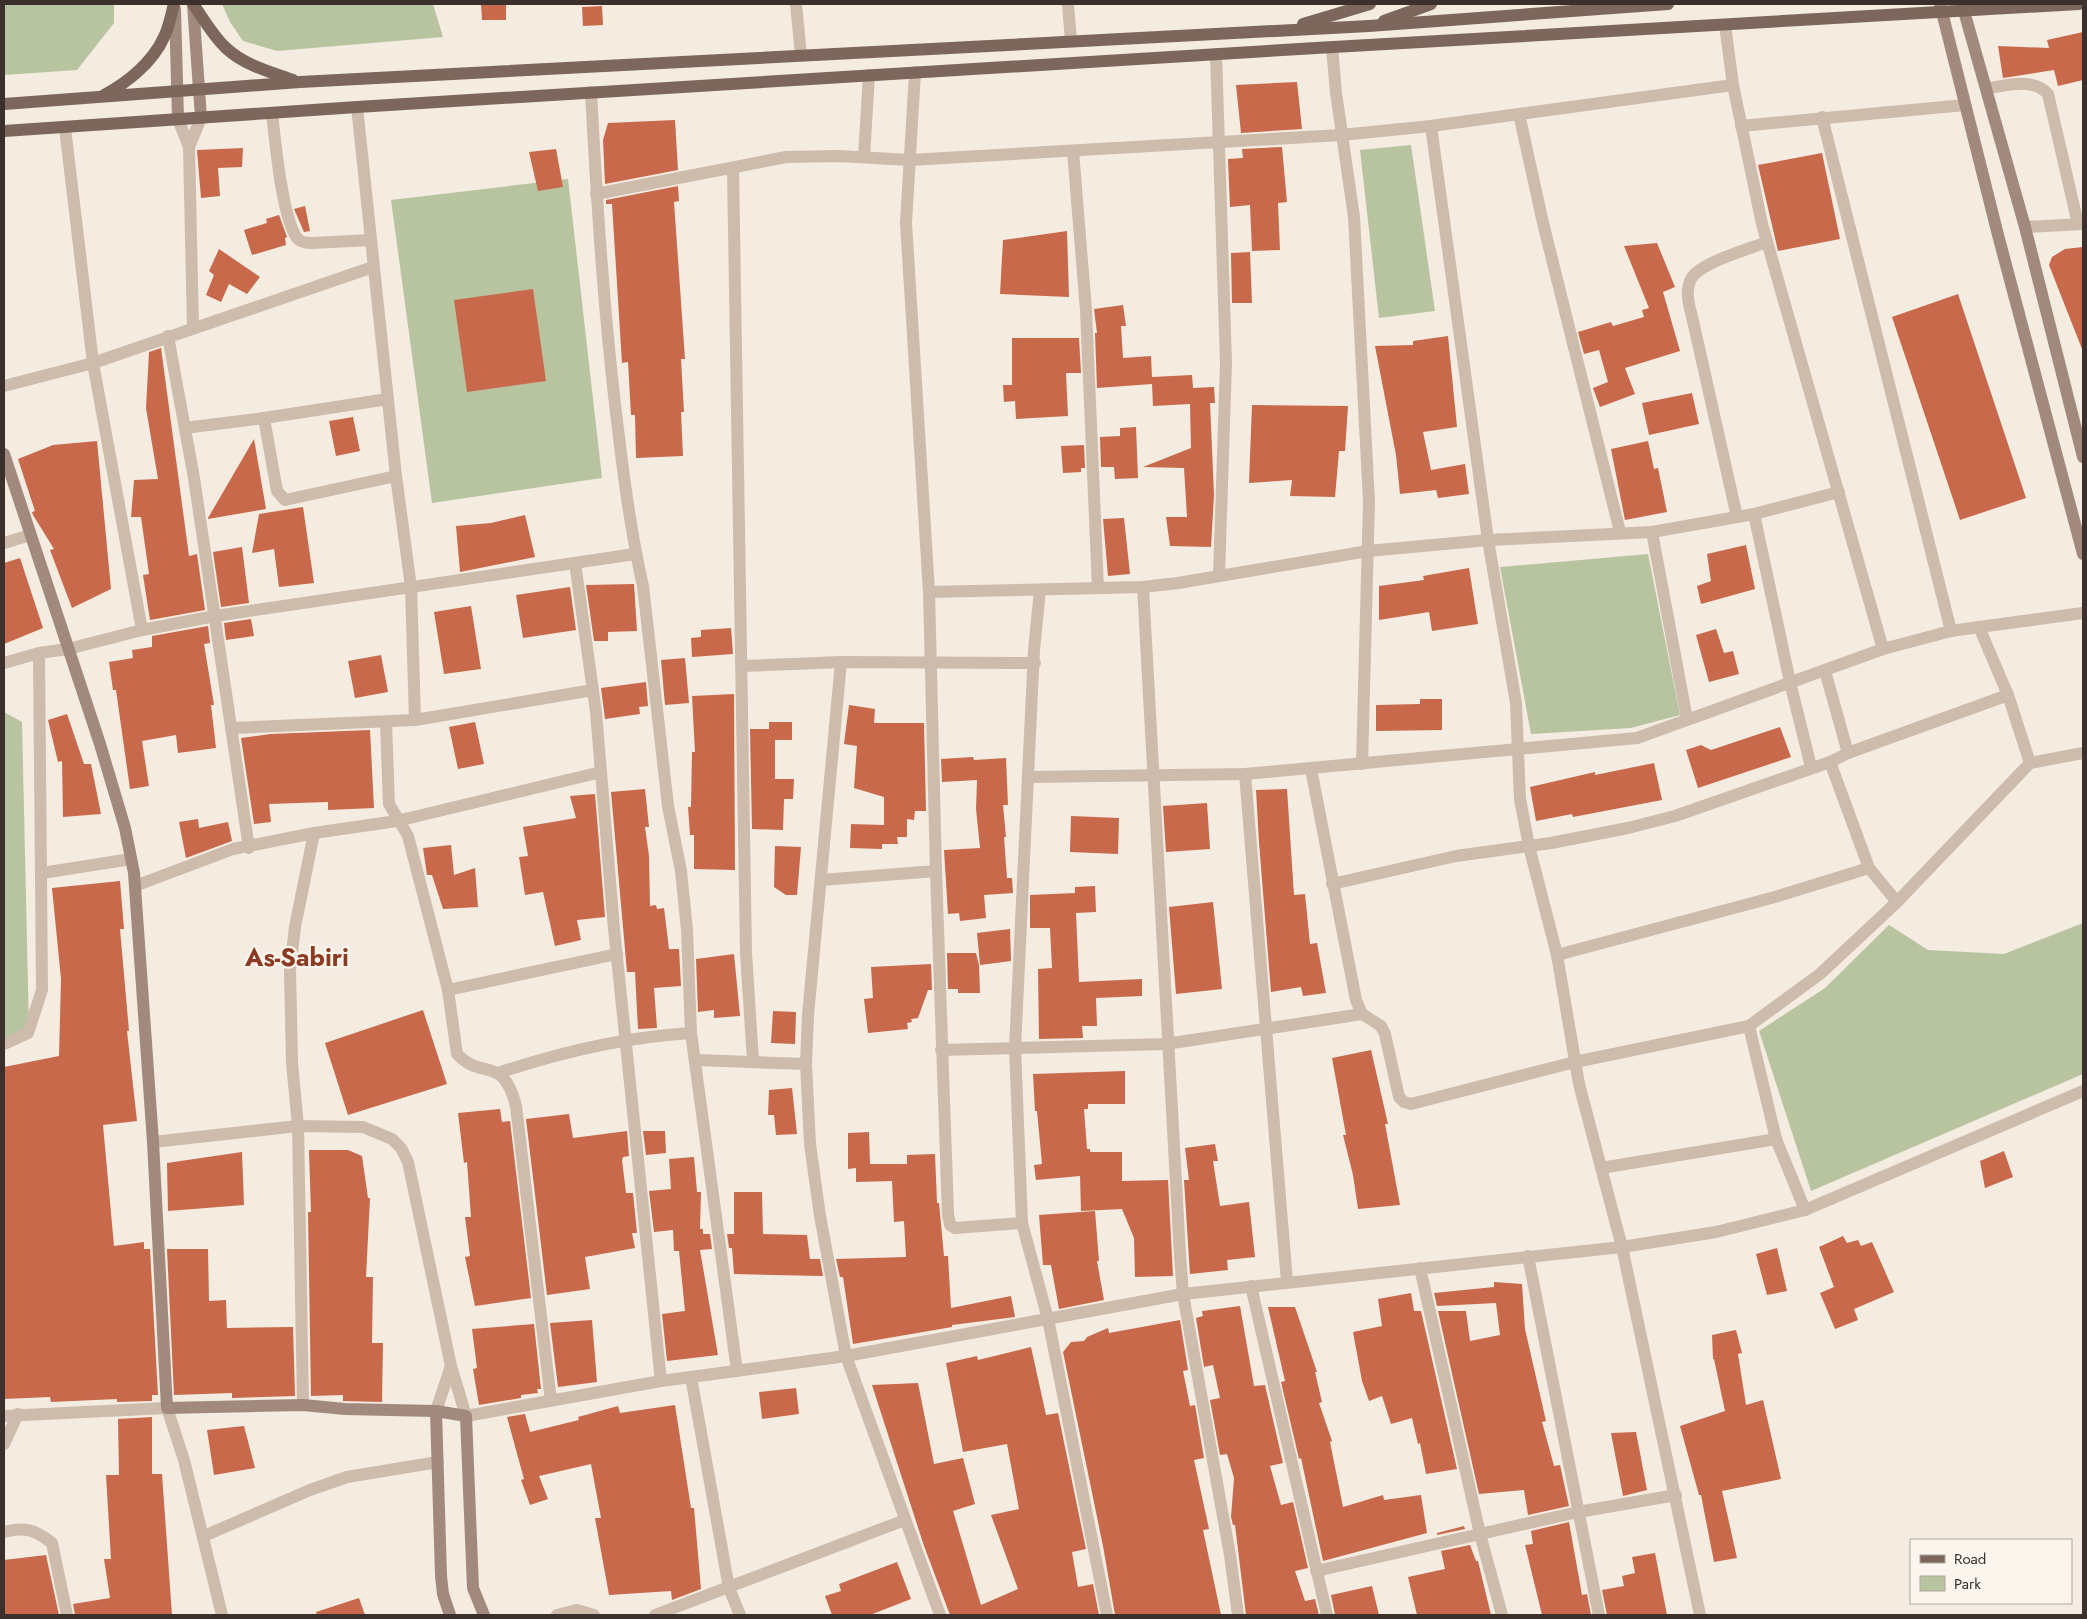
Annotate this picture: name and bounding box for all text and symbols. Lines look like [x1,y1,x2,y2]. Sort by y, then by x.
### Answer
district label: As-Sabiri [244,939,349,975]
legend [1910,1539,2072,1604]
text: Road [1954,1548,1986,1570]
text: Park [1954,1573,1981,1595]

